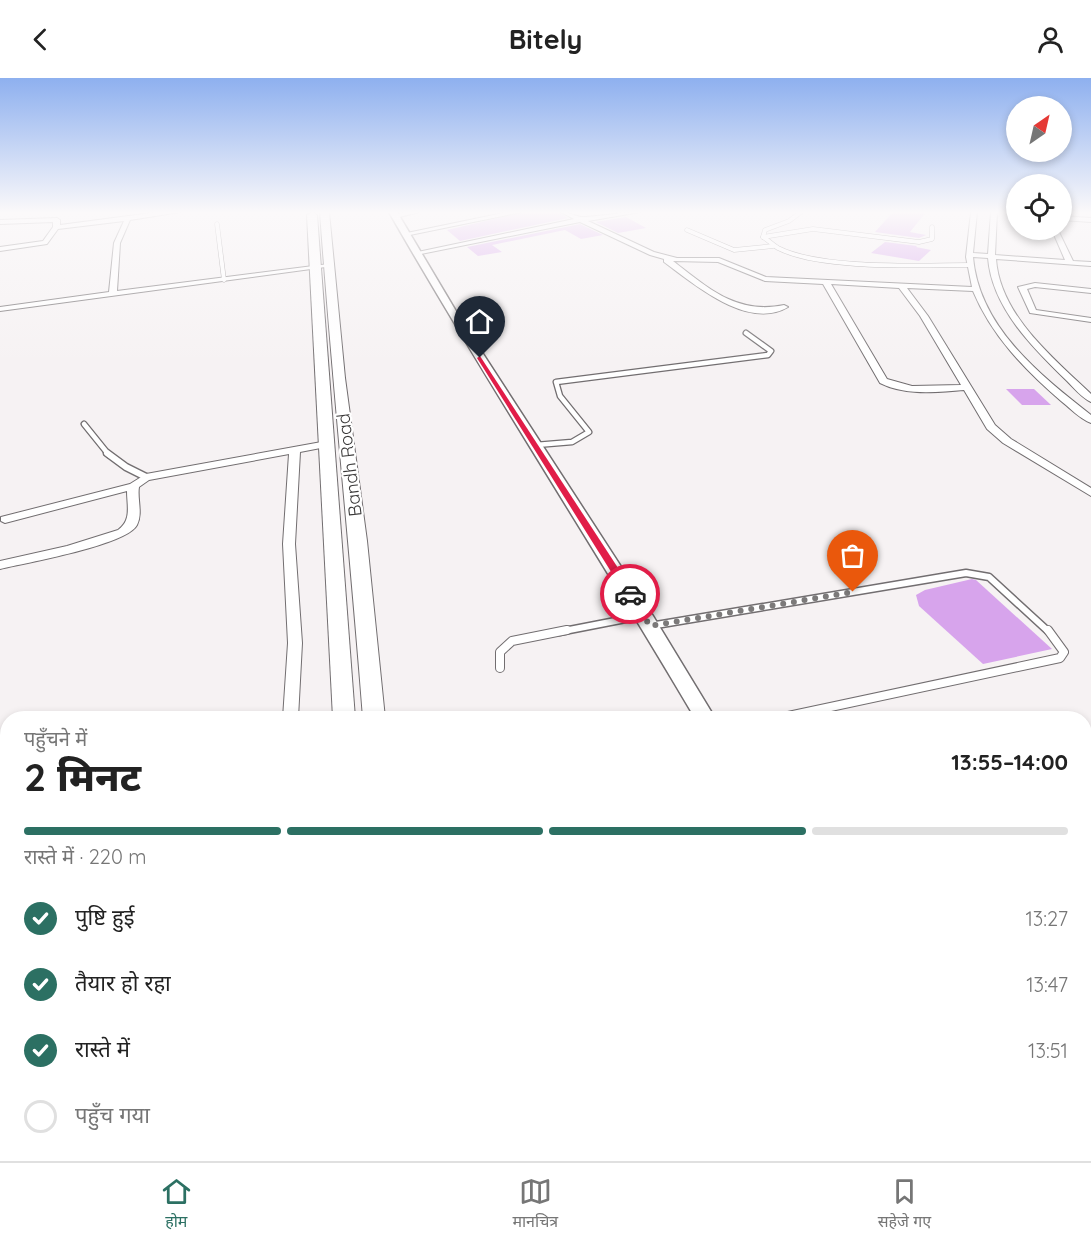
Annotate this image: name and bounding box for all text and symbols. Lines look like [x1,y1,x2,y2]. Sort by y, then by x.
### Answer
text: Bitely [509,22,582,56]
icon: back [24,23,57,56]
icon: person [1034,23,1067,56]
north arrow [1006,96,1072,162]
map controls [1006,96,1072,240]
button: locate [1006,174,1072,240]
pin [454,296,505,358]
icon: home [463,305,496,338]
street label: Bandh Road [331,412,367,518]
pin [827,530,878,592]
icon: bag [836,539,869,572]
courier [600,564,660,624]
icon: car [614,578,647,611]
text: पहुँचने में [24,726,87,751]
text: 13:55–14:00 [951,748,1068,776]
text: 2 मिनट [24,752,141,801]
text: रास्ते में · 220 m [24,844,147,869]
icon: check [24,902,57,935]
text: पुष्टि हुई [75,903,135,931]
text: 13:27 [1025,906,1068,931]
icon: check [24,968,57,1001]
text: तैयार हो रहा [75,969,171,997]
text: 13:47 [1026,972,1068,997]
icon: check [24,1034,57,1067]
text: रास्ते में [75,1035,130,1063]
text: 13:51 [1028,1038,1068,1063]
text: पहुँच गया [75,1101,150,1129]
tab: होम [160,1175,193,1234]
tab: मानचित्र [512,1175,558,1234]
tab: सहेजे गए [878,1175,931,1234]

